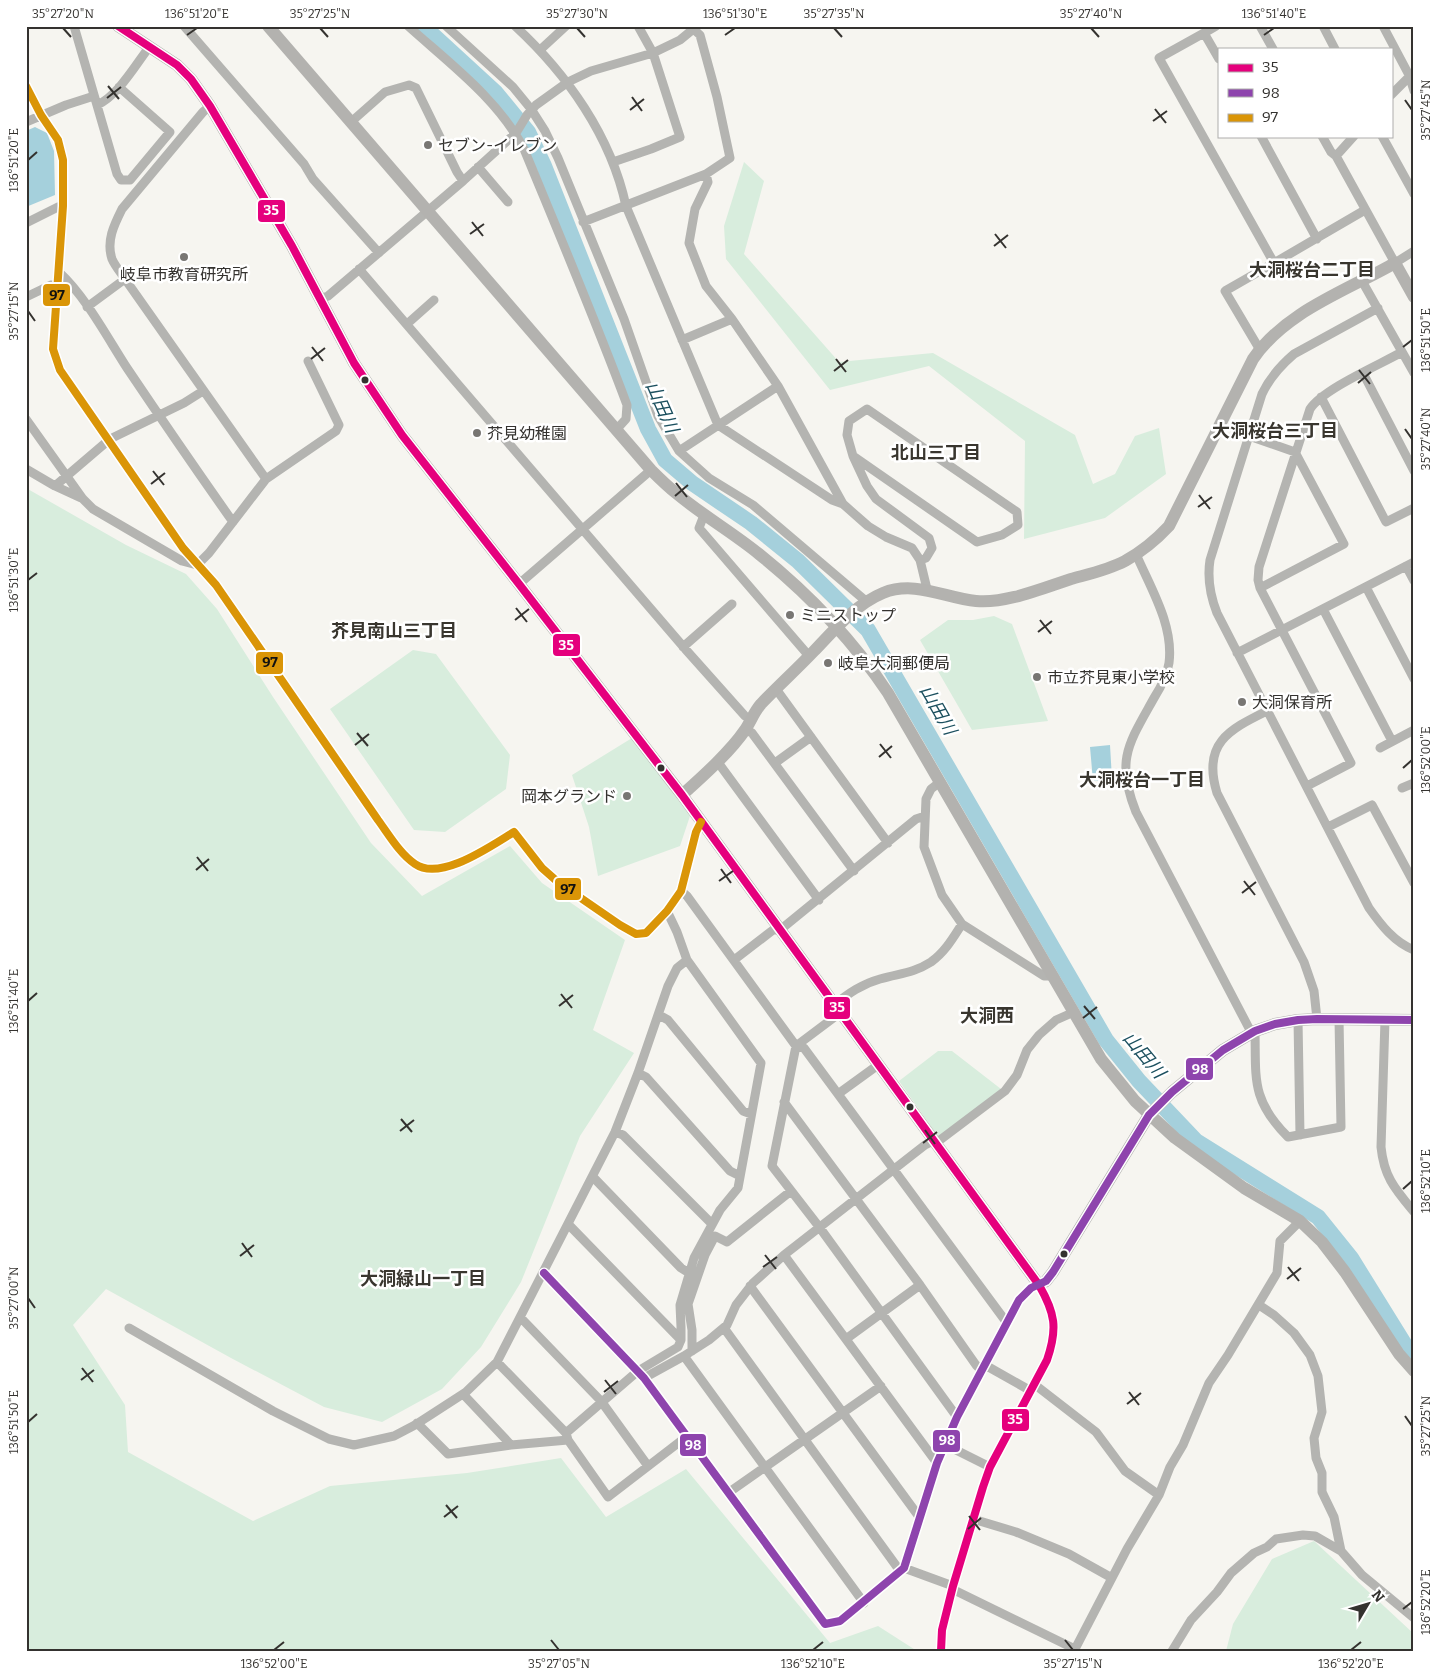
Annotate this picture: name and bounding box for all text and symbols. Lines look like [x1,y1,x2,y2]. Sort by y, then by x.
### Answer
text: 35°27'20"N [32,7,94,21]
text: 136°51'20"E [165,7,229,21]
text: 35°27'25"N [290,7,351,21]
text: 35°27'30"N [546,7,609,21]
text: 136°51'30"E [703,7,767,21]
text: 35°27'35"N [804,7,865,21]
text: 35°27'40"N [1060,7,1123,21]
text: 136°51'40"E [1242,7,1306,21]
legend [1218,48,1392,138]
text: 35 [1262,58,1279,76]
text: 35°27'45"N [1419,79,1433,141]
text: 98 [1262,84,1280,102]
text: 97 [1262,108,1279,126]
text: 136°51'20"E [7,128,21,192]
place label: セブン-イレブン [438,136,557,155]
marker: セブン-イレブン [422,139,434,151]
line badge: 35 [257,199,286,223]
text: 35 [263,202,279,219]
marker: 岐阜市教育研究所 [178,251,190,263]
district label: 大洞桜台二丁目 [1249,259,1375,281]
place label: 岐阜市教育研究所 [120,265,248,284]
text: 35°27'15"N [7,281,21,341]
line badge: 97 [42,283,71,307]
text: 97 [49,287,65,304]
text: 136°51'50"E [1419,308,1433,372]
unlabelled marker [360,375,370,385]
water label: 山田川 [641,378,684,438]
text: 35°27'40"N [1419,407,1433,470]
district label: 大洞桜台三丁目 [1212,420,1338,442]
place label: 芥見幼稚園 [487,424,567,443]
marker: 芥見幼稚園 [471,427,483,439]
district label: 北山三丁目 [891,442,981,464]
text: 136°51'30"E [7,548,21,612]
place label: ミニストップ [800,606,896,625]
marker: ミニストップ [784,609,796,621]
district label: 芥見南山三丁目 [331,620,457,642]
line badge: 35 [552,633,581,657]
text: 35 [558,637,574,654]
line badge: 97 [255,651,284,675]
text: 97 [262,654,278,671]
place label: 岐阜大洞郵便局 [838,654,950,673]
marker: 岐阜大洞郵便局 [822,657,834,669]
place label: 市立芥見東小学校 [1047,668,1175,687]
marker: 市立芥見東小学校 [1031,671,1043,683]
water label: 山田川 [915,681,962,741]
place label: 大洞保育所 [1252,693,1332,712]
marker: 大洞保育所 [1236,696,1248,708]
text: 136°52'00"E [1419,727,1433,793]
unlabelled marker [656,763,666,773]
district label: 大洞桜台一丁目 [1079,769,1205,791]
place label: 岡本グランド [521,787,617,806]
marker: 岡本グランド [621,790,633,802]
line badge: 97 [554,877,582,901]
text: 97 [560,881,576,898]
text: 136°51'40"E [7,969,21,1033]
line badge: 35 [823,996,851,1020]
text: 35 [829,999,845,1016]
district label: 大洞西 [960,1005,1014,1027]
water label: 山田川 [1118,1027,1171,1084]
line badge: 98 [1185,1057,1214,1081]
text: 98 [1192,1061,1208,1078]
unlabelled marker [905,1102,915,1112]
text: 136°52'10"E [1419,1149,1433,1213]
unlabelled marker [1059,1249,1069,1259]
text: 35°27'00"N [7,1266,21,1330]
district label: 大洞緑山一丁目 [360,1268,486,1290]
text: 136°51'50"E [7,1390,21,1454]
text: 35°27'25"N [1419,1395,1433,1456]
line badge: 35 [1001,1408,1030,1432]
text: 35 [1007,1411,1023,1428]
line badge: 98 [932,1429,961,1453]
text: 98 [939,1432,955,1449]
line badge: 98 [679,1433,707,1457]
text: 98 [685,1437,701,1454]
text: 136°52'20"E [1419,1569,1433,1635]
north arrow [1342,1580,1392,1630]
text: N [1368,1587,1388,1606]
text: 136°52'00"E [241,1657,307,1671]
text: 35°27'05"N [528,1657,590,1671]
text: 136°52'10"E [781,1657,845,1671]
text: 35°27'15"N [1044,1657,1103,1671]
text: 136°52'20"E [1318,1657,1384,1671]

